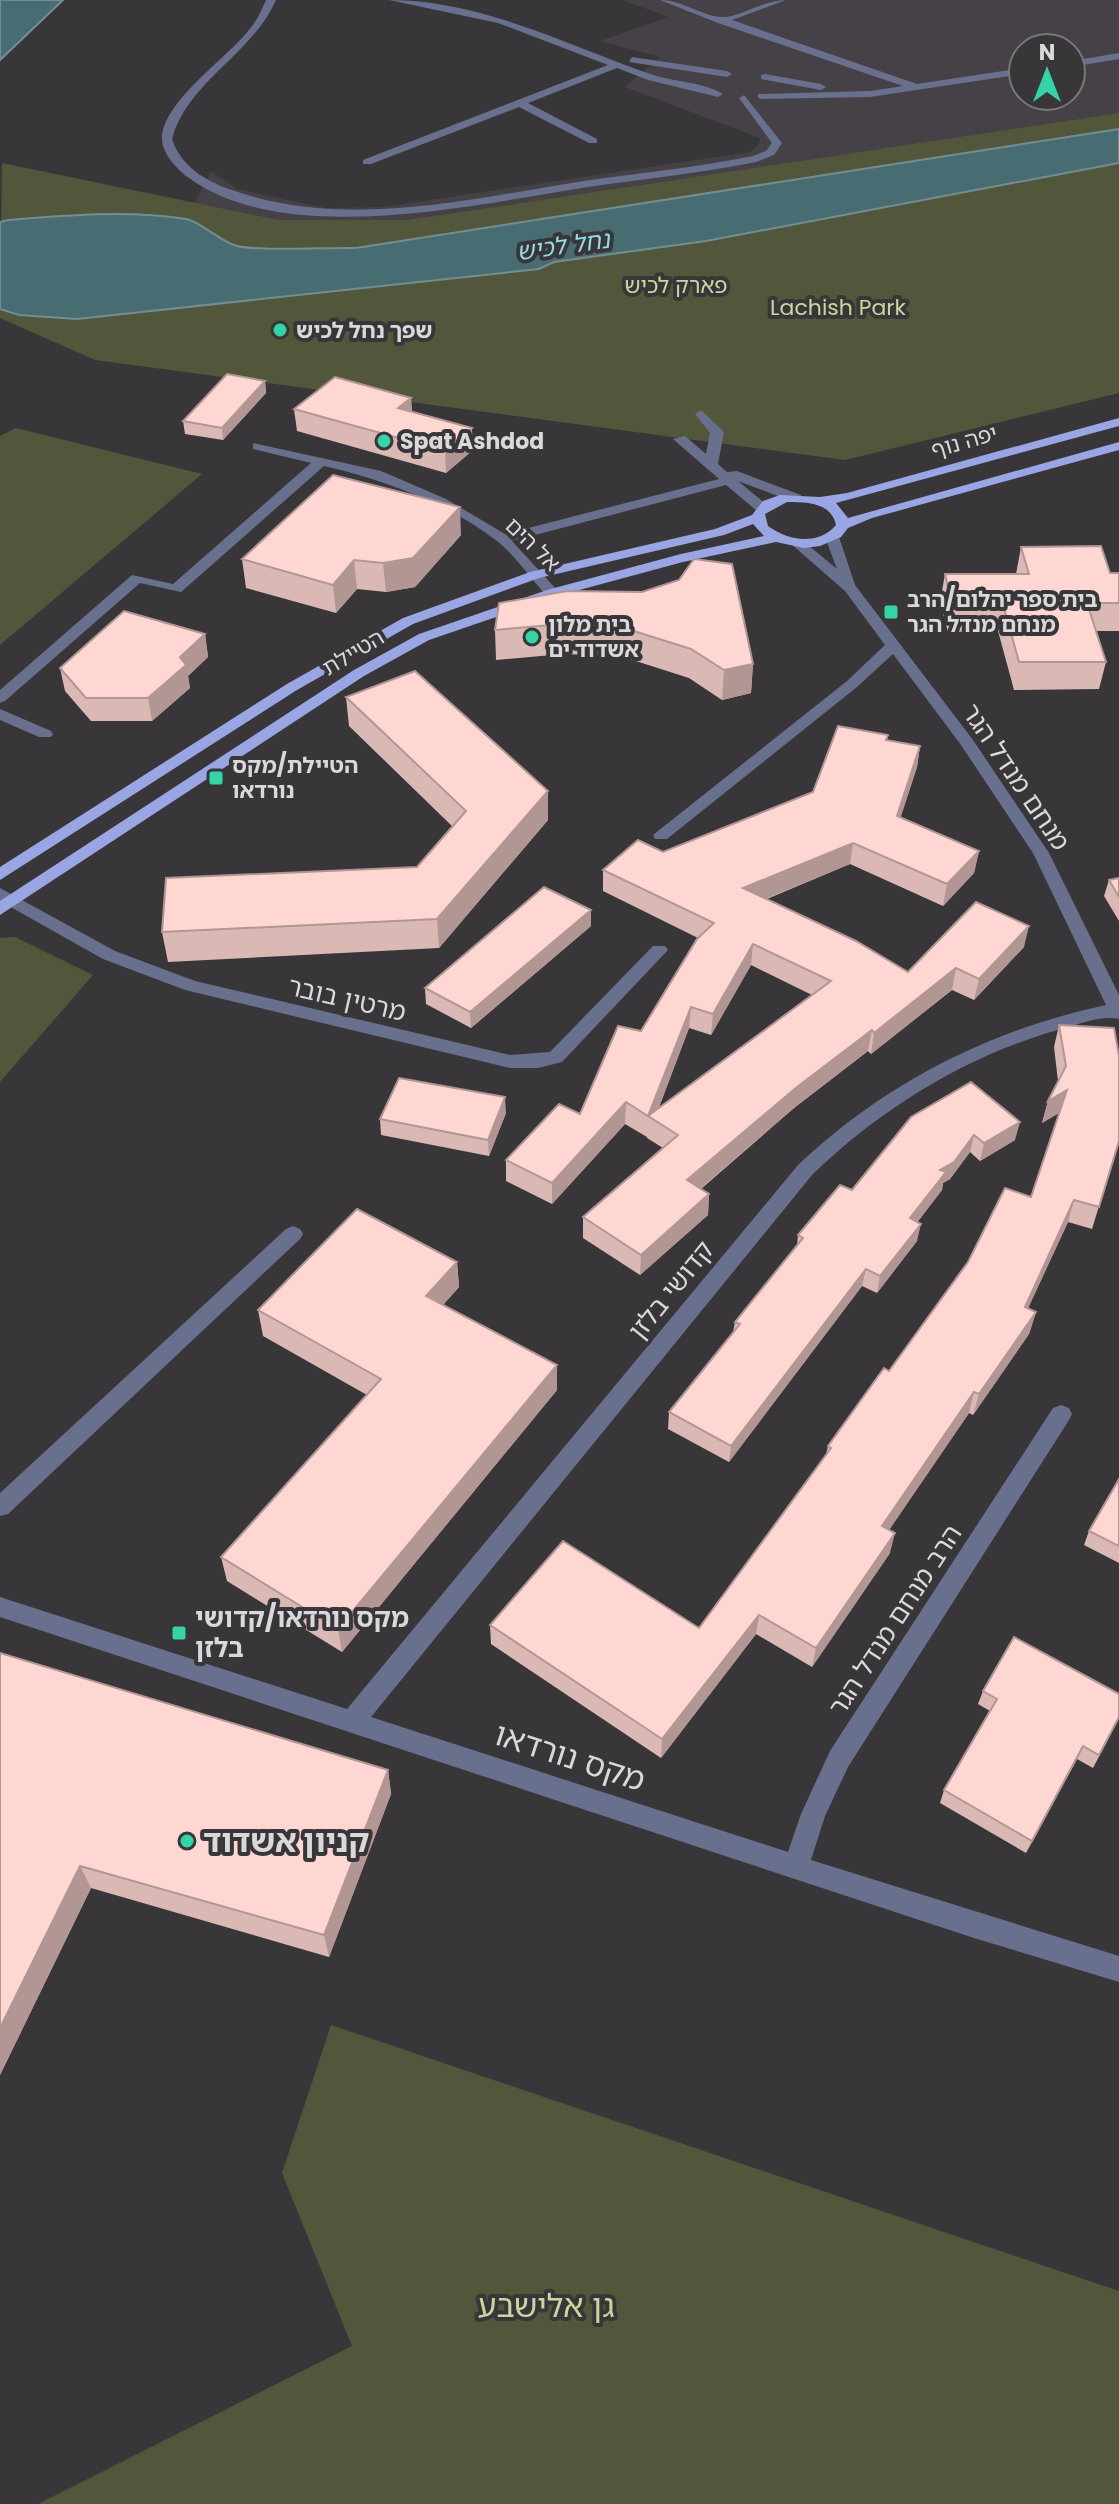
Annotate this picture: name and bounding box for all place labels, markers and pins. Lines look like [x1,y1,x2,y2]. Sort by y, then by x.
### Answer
place label: שפך נחל לכיש [296,315,433,346]
marker: שפך נחל לכיש [271,321,289,339]
place label: Spat Ashdod [400,426,544,457]
marker: Spat Ashdod [375,432,393,450]
place label: בית ספר יהלום/הרב מנחם מנדל הגר [907,584,1098,640]
marker: בית ספר יהלום/הרב מנחם מנדל הגר [882,603,900,621]
place label: בית מלון אשדוד ים [548,609,639,665]
marker: בית מלון אשדוד ים [523,628,541,646]
place label: הטיילת/מקס נורדאו [232,750,358,806]
marker: הטיילת/מקס נורדאו [207,769,225,787]
place label: מקס נורדאו/קדושי בלזן [195,1600,409,1666]
marker: מקס נורדאו/קדושי בלזן [170,1624,188,1642]
place label: קניון אשדוד [203,1818,369,1863]
marker: קניון אשדוד [178,1832,196,1850]

